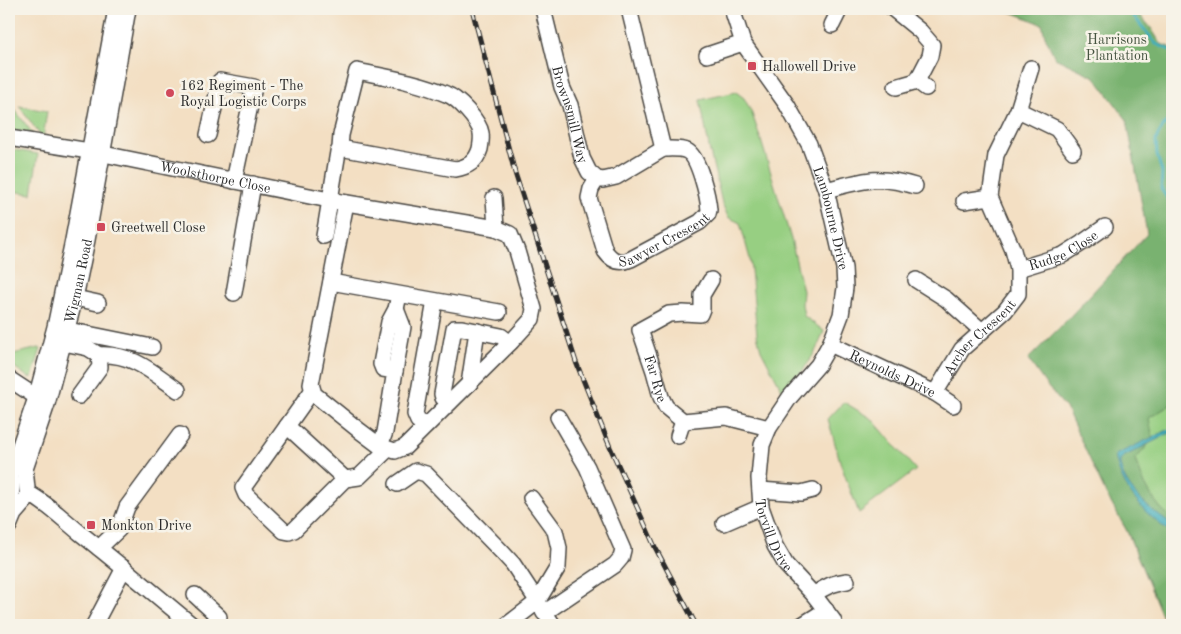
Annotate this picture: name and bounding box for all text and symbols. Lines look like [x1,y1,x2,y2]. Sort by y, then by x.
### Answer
park label: Harrisons Plantation [1086,33,1149,63]
marker: Hallowell Drive [746,60,758,72]
place label: Hallowell Drive [762,60,856,74]
street label: Brownsmill Way [549,64,590,167]
place label: 162 Regiment - The Royal Logistic Corps [180,79,306,109]
marker: 162 Regiment - The Royal Logistic Corps [164,87,176,99]
street label: Woolsthorpe Close [158,160,272,196]
street label: Lambourne Drive [810,165,850,271]
street label: Sawyer Crescent [618,210,713,270]
marker: Greetwell Close [95,221,107,233]
place label: Greetwell Close [111,221,205,235]
street label: Rudge Close [1027,228,1101,273]
street label: Wigman Road [63,237,95,325]
street label: Archer Crescent [942,297,1019,378]
street label: Reynolds Drive [847,348,937,400]
street label: Far Rye [641,353,669,405]
street label: Torvill Drive [752,498,794,575]
marker: Monkton Drive [85,519,97,531]
place label: Monkton Drive [101,519,191,533]

